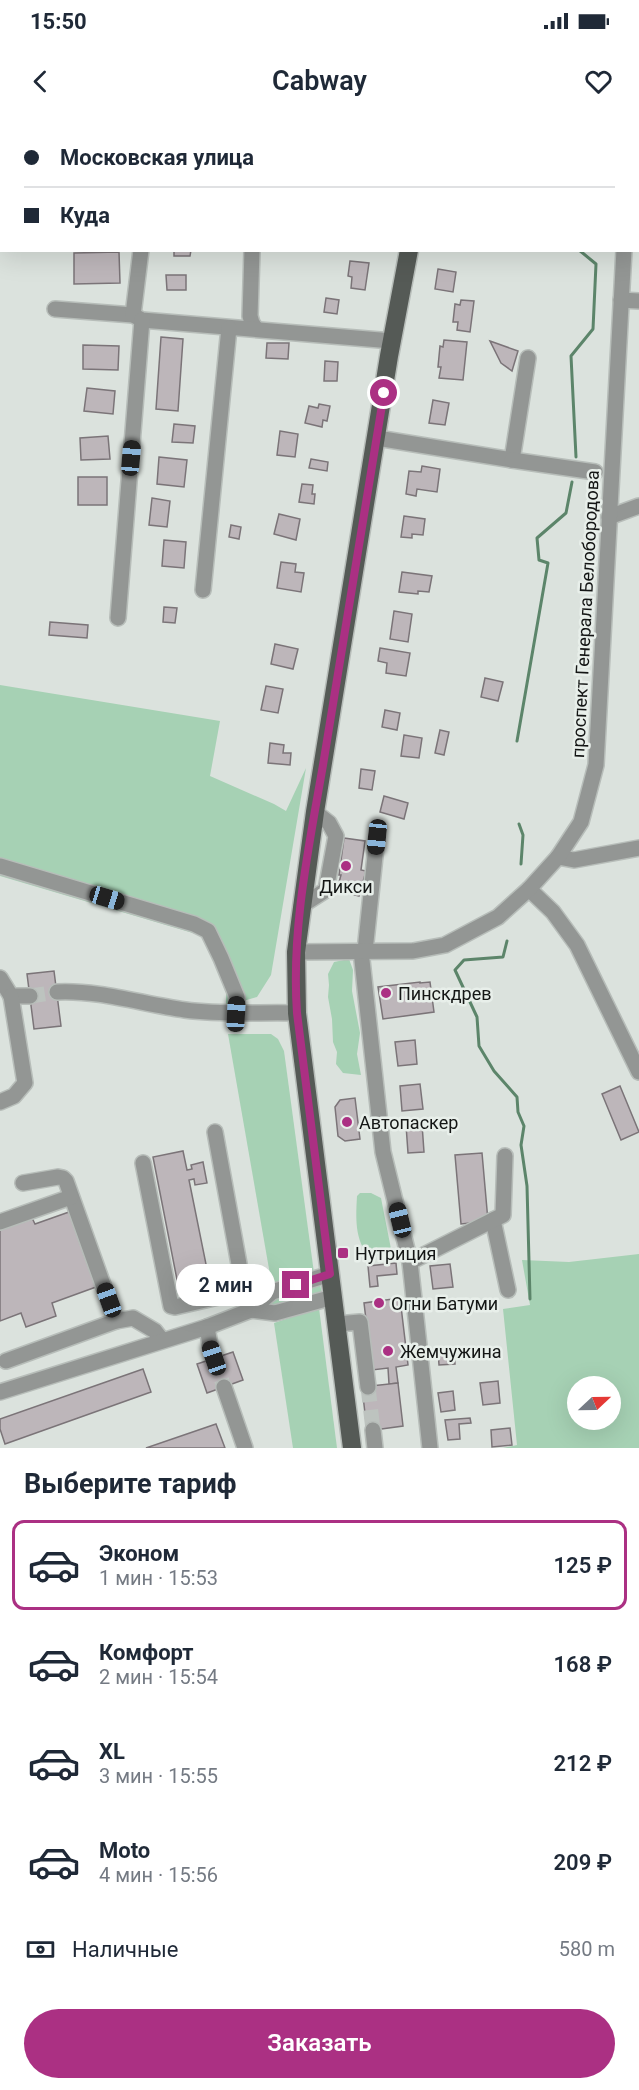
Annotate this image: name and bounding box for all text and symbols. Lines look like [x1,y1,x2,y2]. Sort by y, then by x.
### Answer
text: 15:50 [30,9,87,34]
icon: back [24,65,57,98]
text: Cabway [272,65,367,97]
icon: heart [582,65,615,98]
text: Московская улица [60,145,254,170]
text: Куда [60,203,110,228]
route start [370,379,397,406]
car [120,439,142,477]
street label: проспект Генерала Белобородова [567,470,603,758]
car [366,818,388,856]
marker: Дикси [339,859,353,873]
place label: Дикси [319,876,373,897]
car [87,884,127,912]
place label: Пинскдрев [398,983,492,1004]
marker: Пинскдрев [379,986,393,1000]
car [226,996,246,1032]
place label: Автопаскер [359,1112,458,1133]
marker: Автопаскер [340,1115,354,1129]
car [387,1200,413,1240]
place label: Нутриция [355,1243,436,1264]
marker: Нутриция [336,1246,350,1260]
callout: 2 мин [176,1264,275,1306]
route end [282,1271,309,1298]
text: 2 мин [198,1273,253,1297]
car [94,1280,124,1320]
place label: Огни Батуми [391,1293,498,1314]
marker: Огни Батуми [372,1296,386,1310]
car [200,1338,228,1378]
place label: Жемчужина [400,1341,502,1362]
marker: Жемчужина [381,1344,395,1358]
north arrow [567,1376,621,1430]
map controls [567,1376,621,1430]
text: Выберите тариф [24,1468,236,1500]
icon: car [27,1538,81,1592]
text: Эконом [99,1541,179,1566]
text: 125 ₽ [554,1553,612,1578]
text: 1 мин · 15:53 [99,1566,218,1590]
icon: car [27,1637,81,1691]
text: Комфорт [99,1640,194,1665]
text: 168 ₽ [554,1652,612,1677]
text: 2 мин · 15:54 [99,1665,218,1689]
icon: car [27,1736,81,1790]
text: XL [99,1739,125,1764]
text: 212 ₽ [554,1751,612,1776]
text: 3 мин · 15:55 [99,1764,218,1788]
icon: car [27,1835,81,1889]
text: Moto [99,1838,150,1863]
text: 209 ₽ [554,1850,612,1875]
text: 4 мин · 15:56 [99,1863,218,1887]
icon: cash [24,1933,57,1966]
text: Наличные [72,1937,178,1962]
text: 580 m [559,1937,615,1961]
button: Заказать [24,2009,615,2078]

